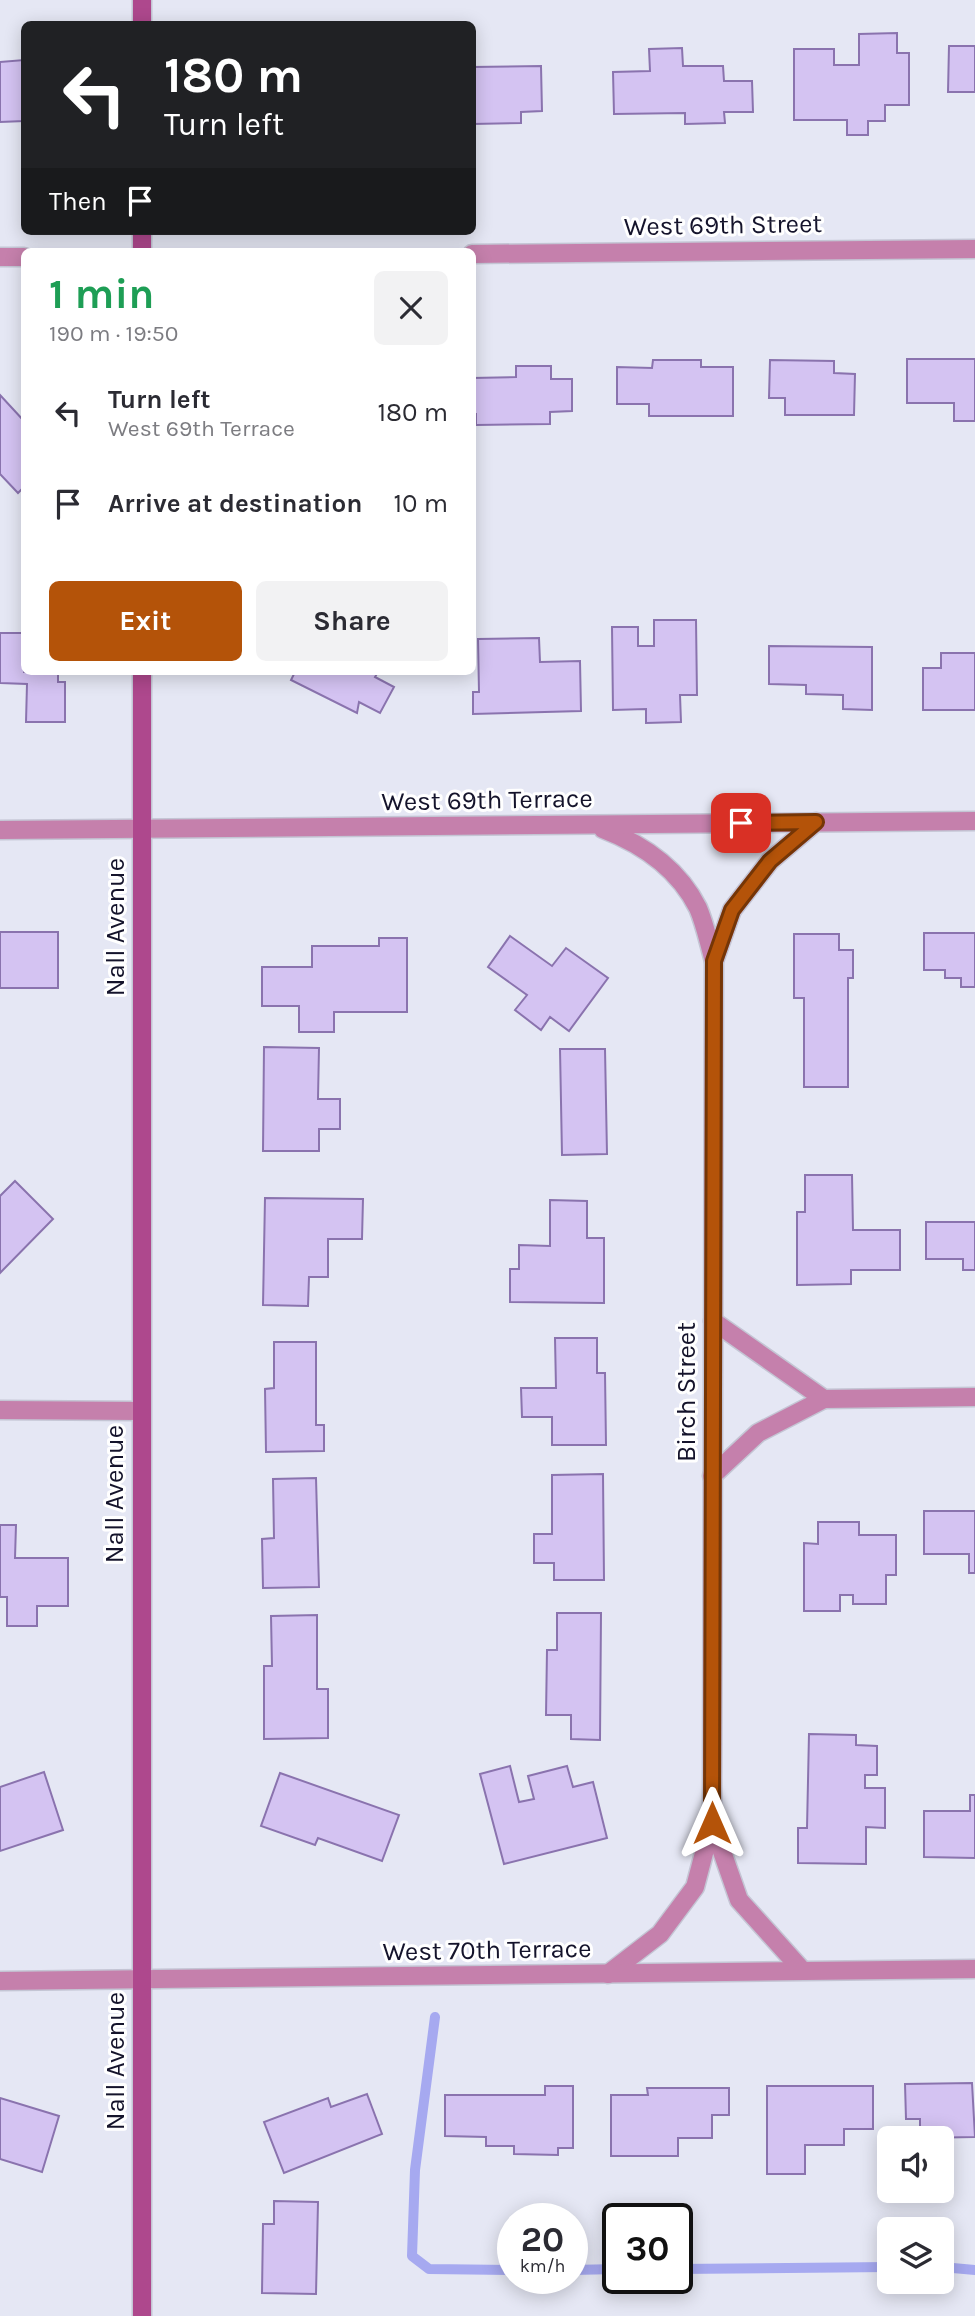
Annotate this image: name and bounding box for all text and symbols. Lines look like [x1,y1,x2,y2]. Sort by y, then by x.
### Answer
text: 180 m [164,47,303,104]
icon: left [49,49,140,140]
text: Turn left [164,106,284,143]
icon: arrive [121,182,159,220]
text: Then [49,186,107,217]
street label: West 69th Street [624,208,823,242]
text: 1 min [49,269,154,319]
button: close [374,271,448,345]
text: 190 m · 19:50 [49,320,178,347]
text: Turn left [108,384,210,415]
icon: left [49,394,87,432]
text: 180 m [378,397,448,428]
text: West 69th Terrace [108,415,295,442]
icon: arrive [49,485,87,523]
text: Arrive at destination [108,488,362,519]
text: 10 m [393,488,448,519]
button: Exit [49,581,242,661]
button: Share [256,581,448,661]
street label: West 69th Terrace [381,783,593,817]
pin [711,793,771,853]
icon: arrive [722,804,760,842]
street label: Nall Avenue [100,858,131,996]
street label: Birch Street [671,1322,702,1462]
street label: Nall Avenue [99,1425,130,1563]
position arrow [675,1786,749,1860]
street label: West 70th Terrace [382,1933,592,1967]
street label: Nall Avenue [100,1992,131,2130]
map controls [877,2126,954,2294]
button: sound [877,2126,954,2203]
speed limit sign: 30 [602,2203,693,2294]
button: layers [877,2217,954,2294]
text: 20 [521,2219,564,2260]
text: km/h [520,2255,565,2277]

